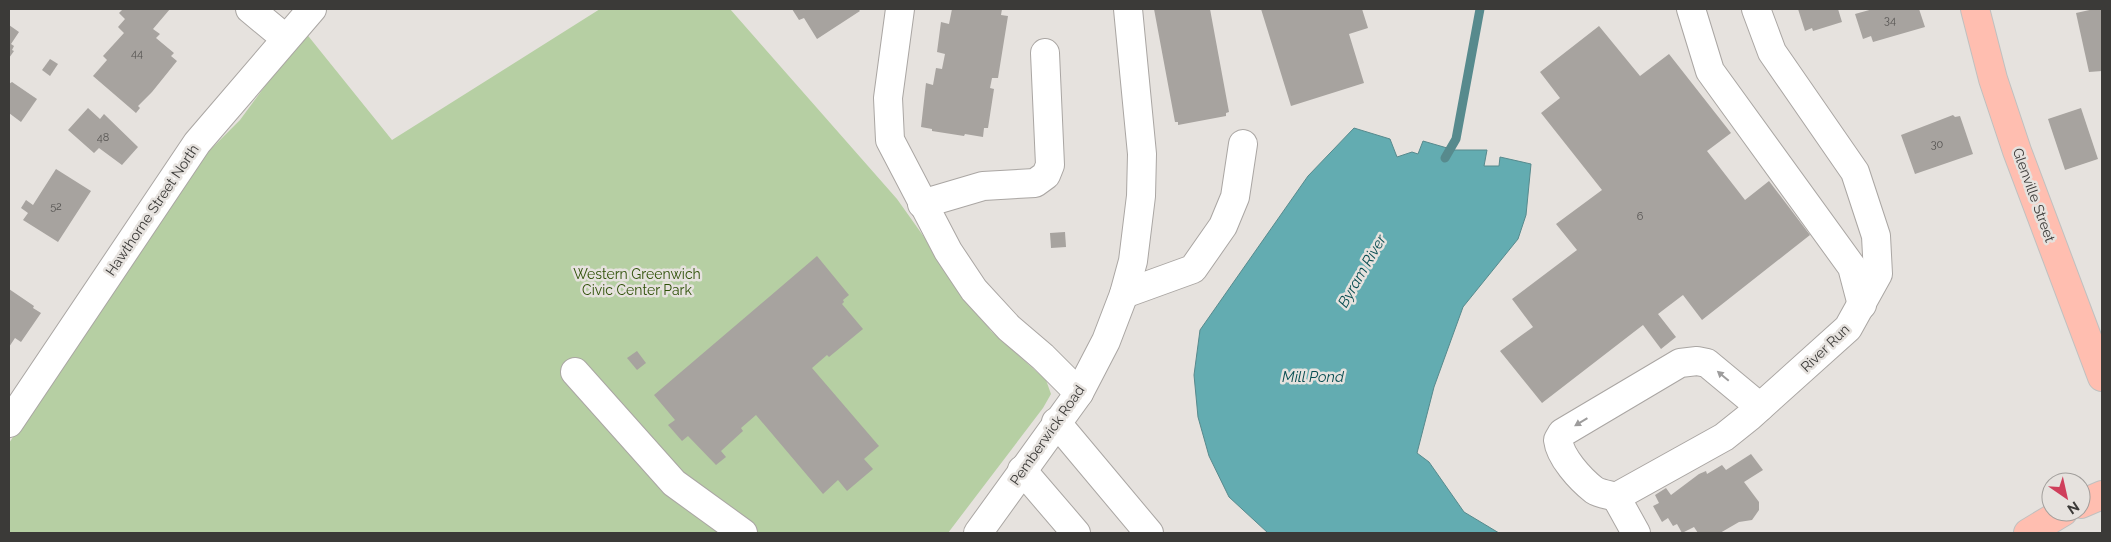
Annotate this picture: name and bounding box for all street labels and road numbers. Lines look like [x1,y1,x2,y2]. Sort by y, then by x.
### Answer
street label: Hawthorne Street North [102,142,202,278]
street label: Glenville Street [2010,146,2059,244]
street label: River Run [1797,321,1853,375]
street label: Pemberwick Road [1007,382,1087,488]

